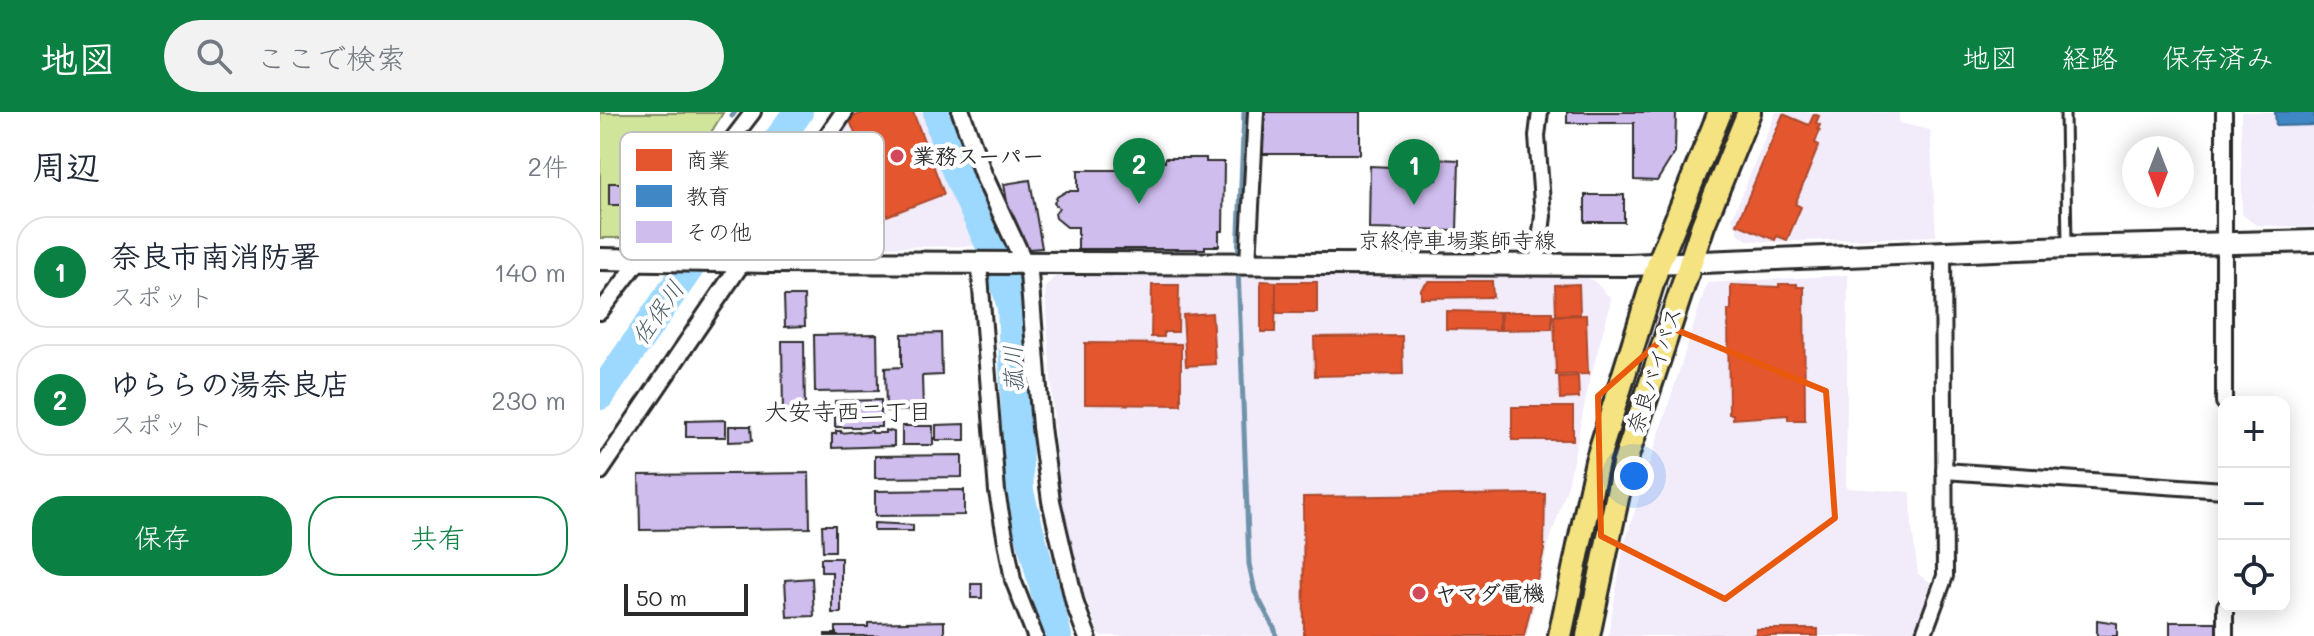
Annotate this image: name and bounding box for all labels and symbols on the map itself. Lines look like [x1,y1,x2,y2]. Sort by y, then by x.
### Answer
legend [620,132,884,260]
north arrow [2122,136,2194,208]
pin: 2 [1113,138,1165,204]
pin: 1 [1388,139,1440,205]
place label: 業務スーパー [913,141,1044,170]
text: 商業 [686,145,730,174]
marker: 業務スーパー [888,147,906,165]
text: 教育 [686,181,730,210]
text: その他 [686,217,752,246]
street label: 京終停車場薬師寺線 [1358,225,1556,254]
water label: 佐保川 [623,274,690,351]
street label: 奈良バイパス [1619,303,1688,437]
water label: 菰川 [996,345,1029,394]
district label: 大安寺西二丁目 [764,395,932,426]
your location [1614,456,1654,496]
place label: ヤマダ電機 [1435,578,1545,607]
scale bar [624,580,748,616]
marker: ヤマダ電機 [1410,584,1428,602]

